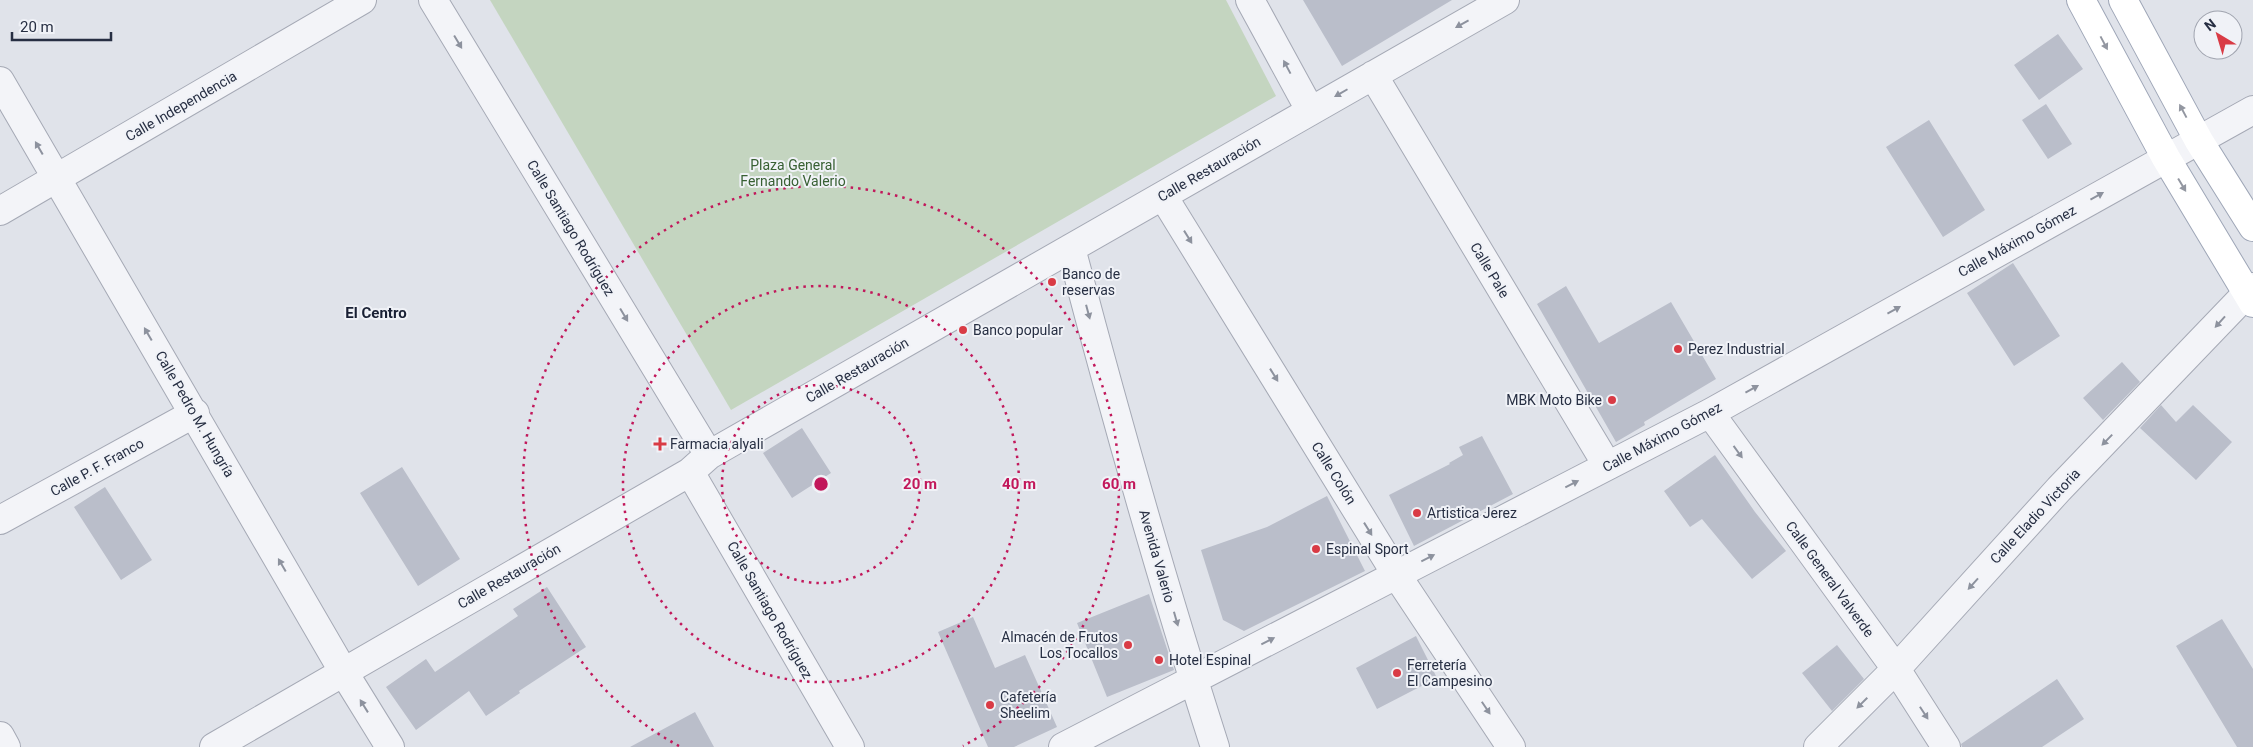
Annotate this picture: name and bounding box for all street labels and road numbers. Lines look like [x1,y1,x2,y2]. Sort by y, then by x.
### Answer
street label: Calle Independencia [123,68,239,144]
street label: Calle Restauración [1155,133,1263,205]
street label: Calle Santiago Rodríguez [524,157,618,299]
street label: Calle Máximo Gómez [1955,202,2079,280]
street label: Calle Pale [1467,239,1513,301]
street label: Calle Restauración [803,334,911,406]
street label: Calle Pedro M. Hungría [152,348,238,480]
street label: Calle Máximo Gómez [1600,399,1724,475]
street label: Calle P. F. Franco [48,435,146,499]
street label: Calle Colón [1308,439,1360,507]
street label: Calle Eladio Victoria [1987,465,2083,567]
street label: Avenida Valerio [1136,508,1178,604]
street label: Calle General Valverde [1783,518,1877,640]
street label: Calle Santiago Rodríguez [724,539,816,681]
street label: Calle Restauración [455,540,563,612]

